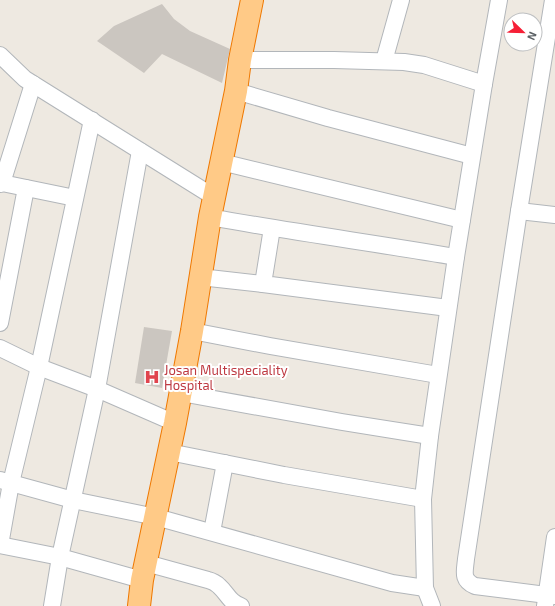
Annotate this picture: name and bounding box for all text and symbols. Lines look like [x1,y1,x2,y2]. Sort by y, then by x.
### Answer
north arrow [503,12,543,52]
text: N [525,30,540,42]
place label: Josan Multispeciality Hospital [164,362,288,393]
hospital icon: Josan Multispeciality Hospital [143,368,161,386]

